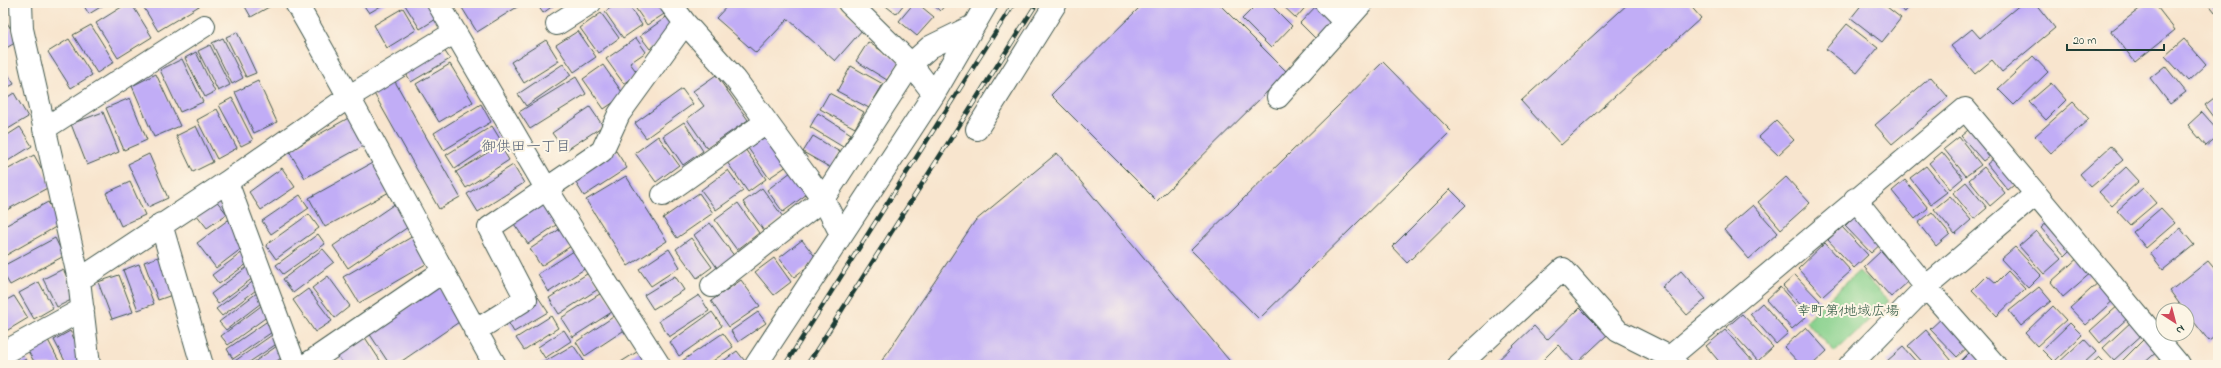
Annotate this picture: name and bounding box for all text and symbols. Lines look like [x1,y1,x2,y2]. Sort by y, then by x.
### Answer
scale bar [2067,26,2164,52]
text: 20 m [2073,32,2096,50]
district label: 御供田一丁目 [481,136,571,158]
park label: 幸町第1地域広場 [1797,301,1899,322]
north arrow [2155,302,2195,342]
text: N [2173,321,2188,338]

